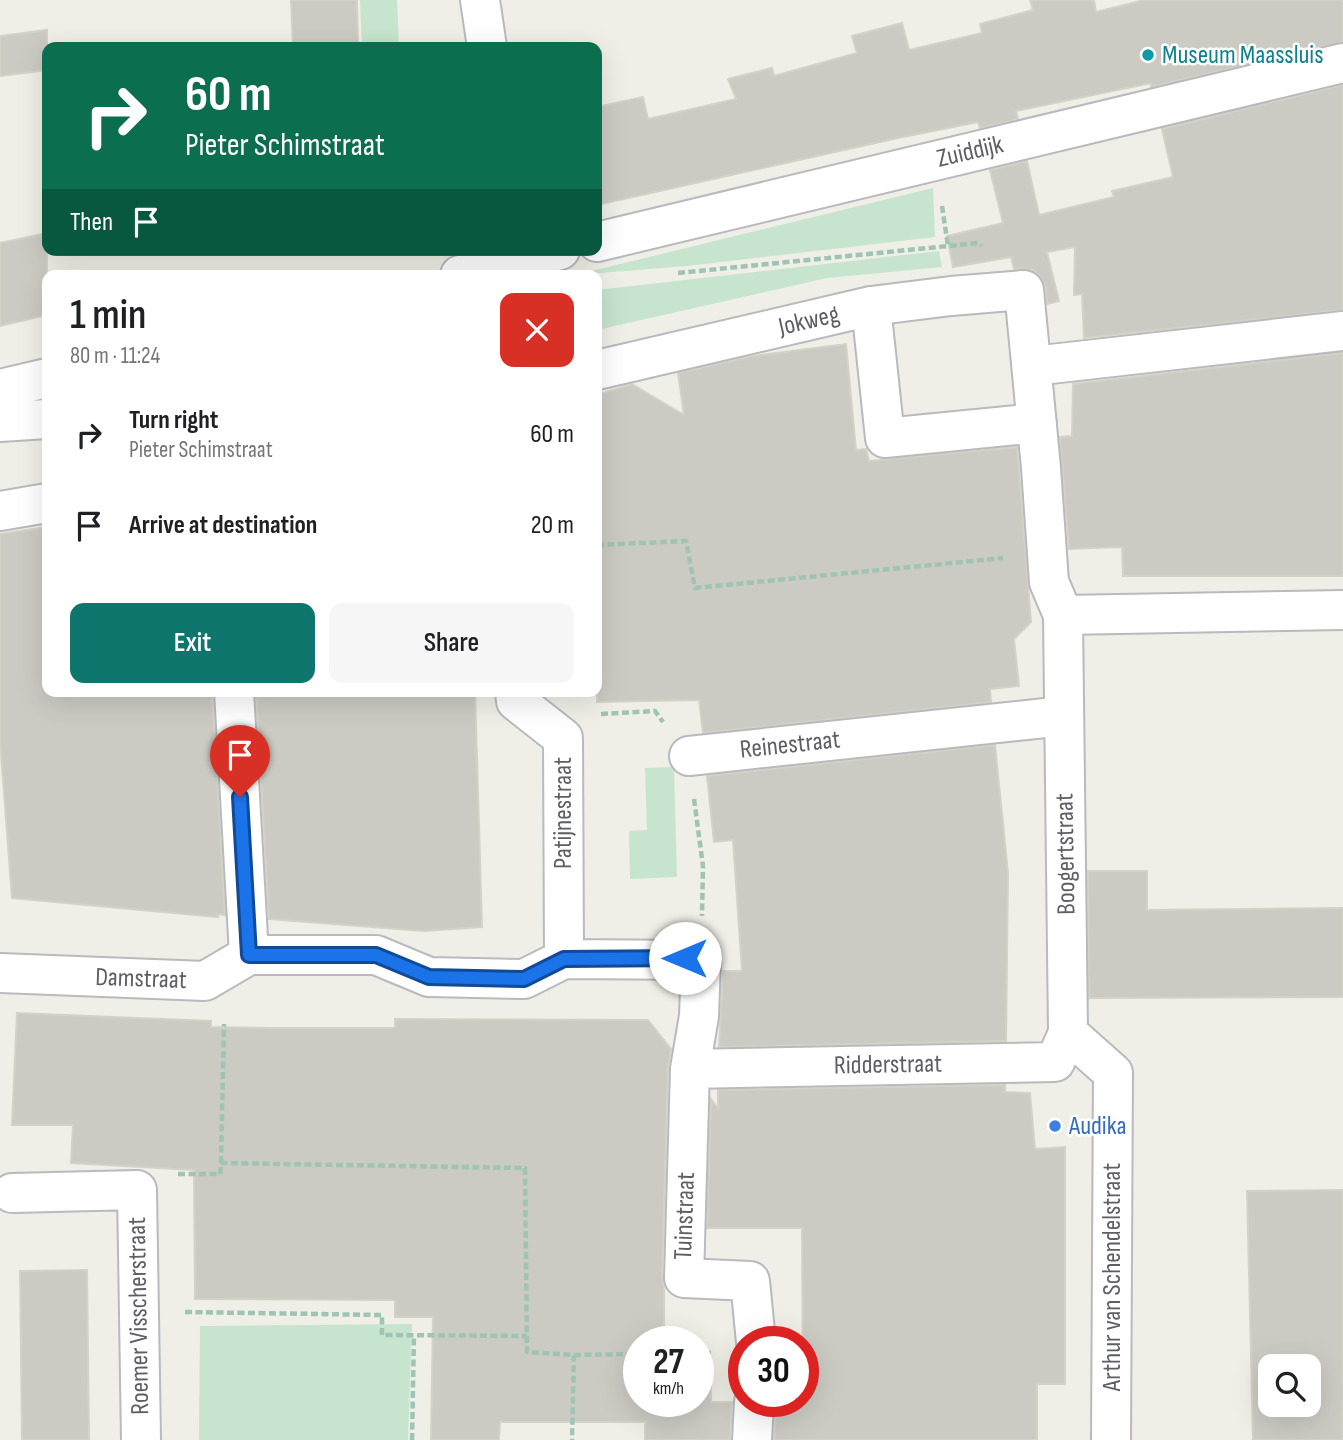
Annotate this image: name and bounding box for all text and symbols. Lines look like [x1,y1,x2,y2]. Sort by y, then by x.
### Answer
place label: Museum Maassluis [1162,40,1324,71]
marker: Museum Maassluis [1140,47,1156,63]
text: 60 m [185,66,272,125]
icon: right [70,70,161,161]
text: Pieter Schimstraat [185,126,385,165]
street label: Zuiddijk [934,129,1006,175]
icon: arrive [127,203,165,241]
text: Then [70,207,113,238]
text: 1 min [70,290,146,341]
button: close [500,293,574,367]
street label: Jokweg [775,299,842,343]
text: 80 m · 11:24 [70,342,160,370]
text: Turn right [129,405,218,436]
icon: right [70,416,108,454]
text: 60 m [530,419,574,450]
text: Pieter Schimstraat [129,436,273,464]
icon: arrive [70,507,108,545]
text: Arrive at destination [129,510,317,541]
text: 20 m [531,510,574,541]
button: Exit [70,603,315,683]
button: Share [329,603,574,683]
street label: Reinestraat [738,724,842,766]
pin [210,725,270,797]
icon: arrive [221,736,259,774]
street label: Patijnestraat [548,757,579,869]
street label: Boogertstraat [1049,793,1083,915]
position arrow [648,921,722,995]
street label: Damstraat [95,962,187,996]
street label: Ridderstraat [834,1049,942,1081]
place label: Audika [1068,1111,1127,1142]
marker: Audika [1047,1118,1063,1134]
street label: Arthur van Schendelstraat [1097,1163,1128,1392]
street label: Tuinstraat [668,1172,702,1260]
street label: Roemer Visscherstraat [122,1217,156,1415]
speed limit sign: 30 [728,1326,819,1417]
text: 27 [653,1341,684,1384]
map controls [1258,1354,1321,1417]
button: search [1258,1354,1321,1417]
text: km/h [653,1378,684,1399]

